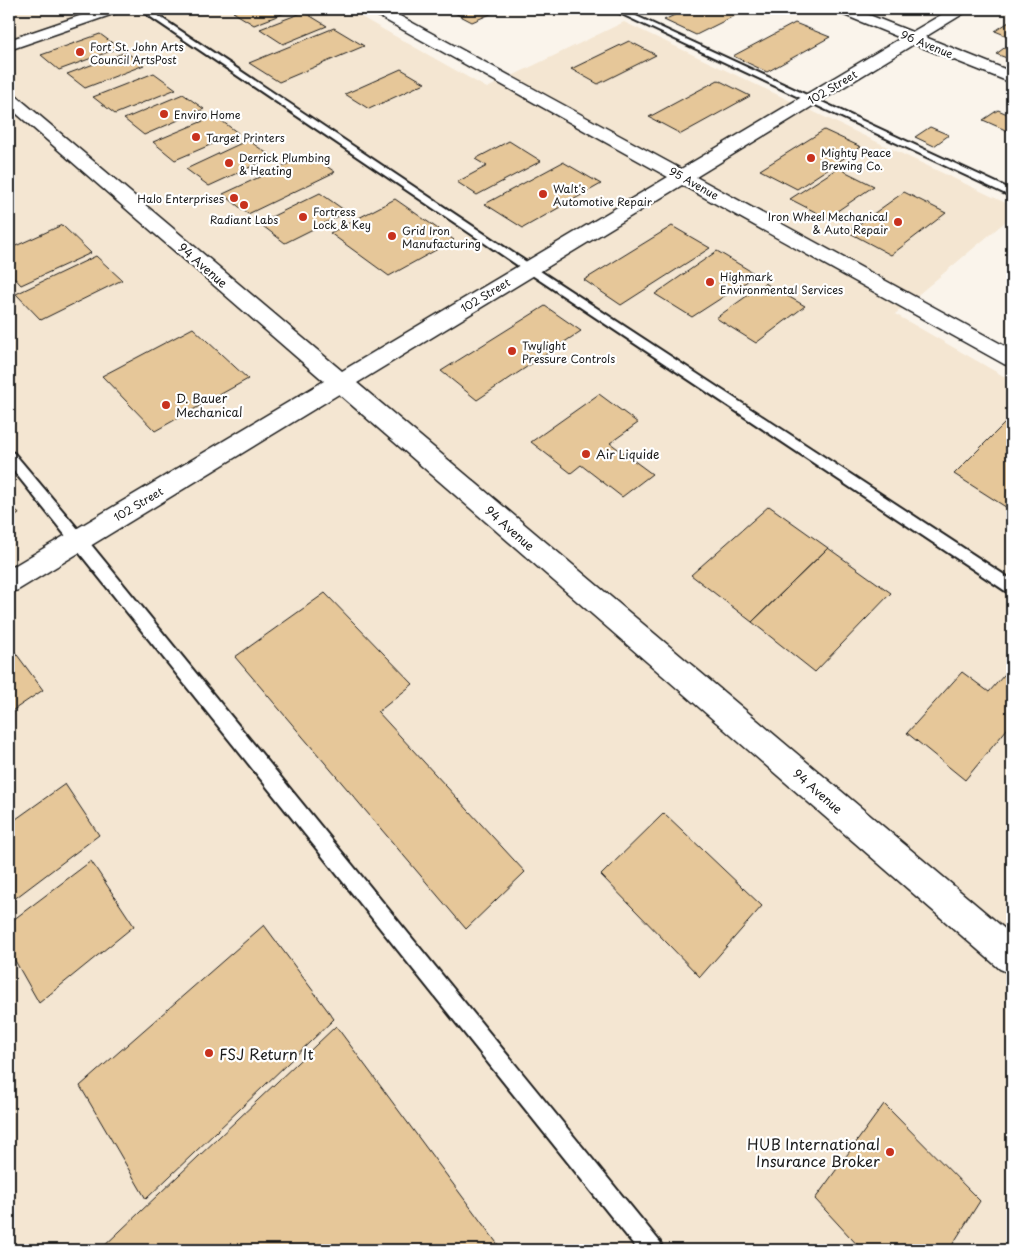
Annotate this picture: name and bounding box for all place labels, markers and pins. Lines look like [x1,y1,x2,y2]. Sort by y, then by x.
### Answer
place label: Fort St. John Arts Council ArtsPost [90,38,184,68]
marker: Fort St. John Arts Council ArtsPost [74,46,86,58]
place label: Enviro Home [174,106,241,123]
marker: Enviro Home [158,108,170,120]
place label: Target Printers [206,129,285,146]
marker: Target Printers [190,131,202,143]
place label: Mighty Peace Brewing Co. [821,144,891,174]
place label: Derrick Plumbing & Heating [239,149,330,179]
marker: Mighty Peace Brewing Co. [805,152,817,164]
marker: Derrick Plumbing & Heating [223,157,235,169]
place label: Walt's Automotive Repair [553,180,652,210]
marker: Walt's Automotive Repair [537,188,549,200]
place label: Halo Enterprises [137,190,224,207]
marker: Halo Enterprises [228,192,240,204]
marker: Radiant Labs [238,199,250,211]
place label: Fortress Lock & Key [313,203,371,233]
place label: Iron Wheel Mechanical & Auto Repair [768,208,888,238]
place label: Radiant Labs [210,211,278,228]
marker: Fortress Lock & Key [297,211,309,223]
marker: Iron Wheel Mechanical & Auto Repair [892,216,904,228]
place label: Grid Iron Manufacturing [402,222,481,252]
marker: Grid Iron Manufacturing [386,230,398,242]
place label: Highmark Environmental Services [720,268,843,298]
marker: Highmark Environmental Services [704,276,716,288]
place label: Twylight Pressure Controls [522,337,615,367]
marker: Twylight Pressure Controls [506,345,518,357]
place label: D. Bauer Mechanical [176,389,243,421]
marker: D. Bauer Mechanical [160,399,172,411]
place label: Air Liquide [596,445,659,463]
marker: Air Liquide [580,448,592,460]
place label: FSJ Return It [219,1042,314,1065]
marker: FSJ Return It [203,1047,215,1059]
place label: HUB International Insurance Broker [747,1132,880,1172]
marker: HUB International Insurance Broker [884,1146,896,1158]

